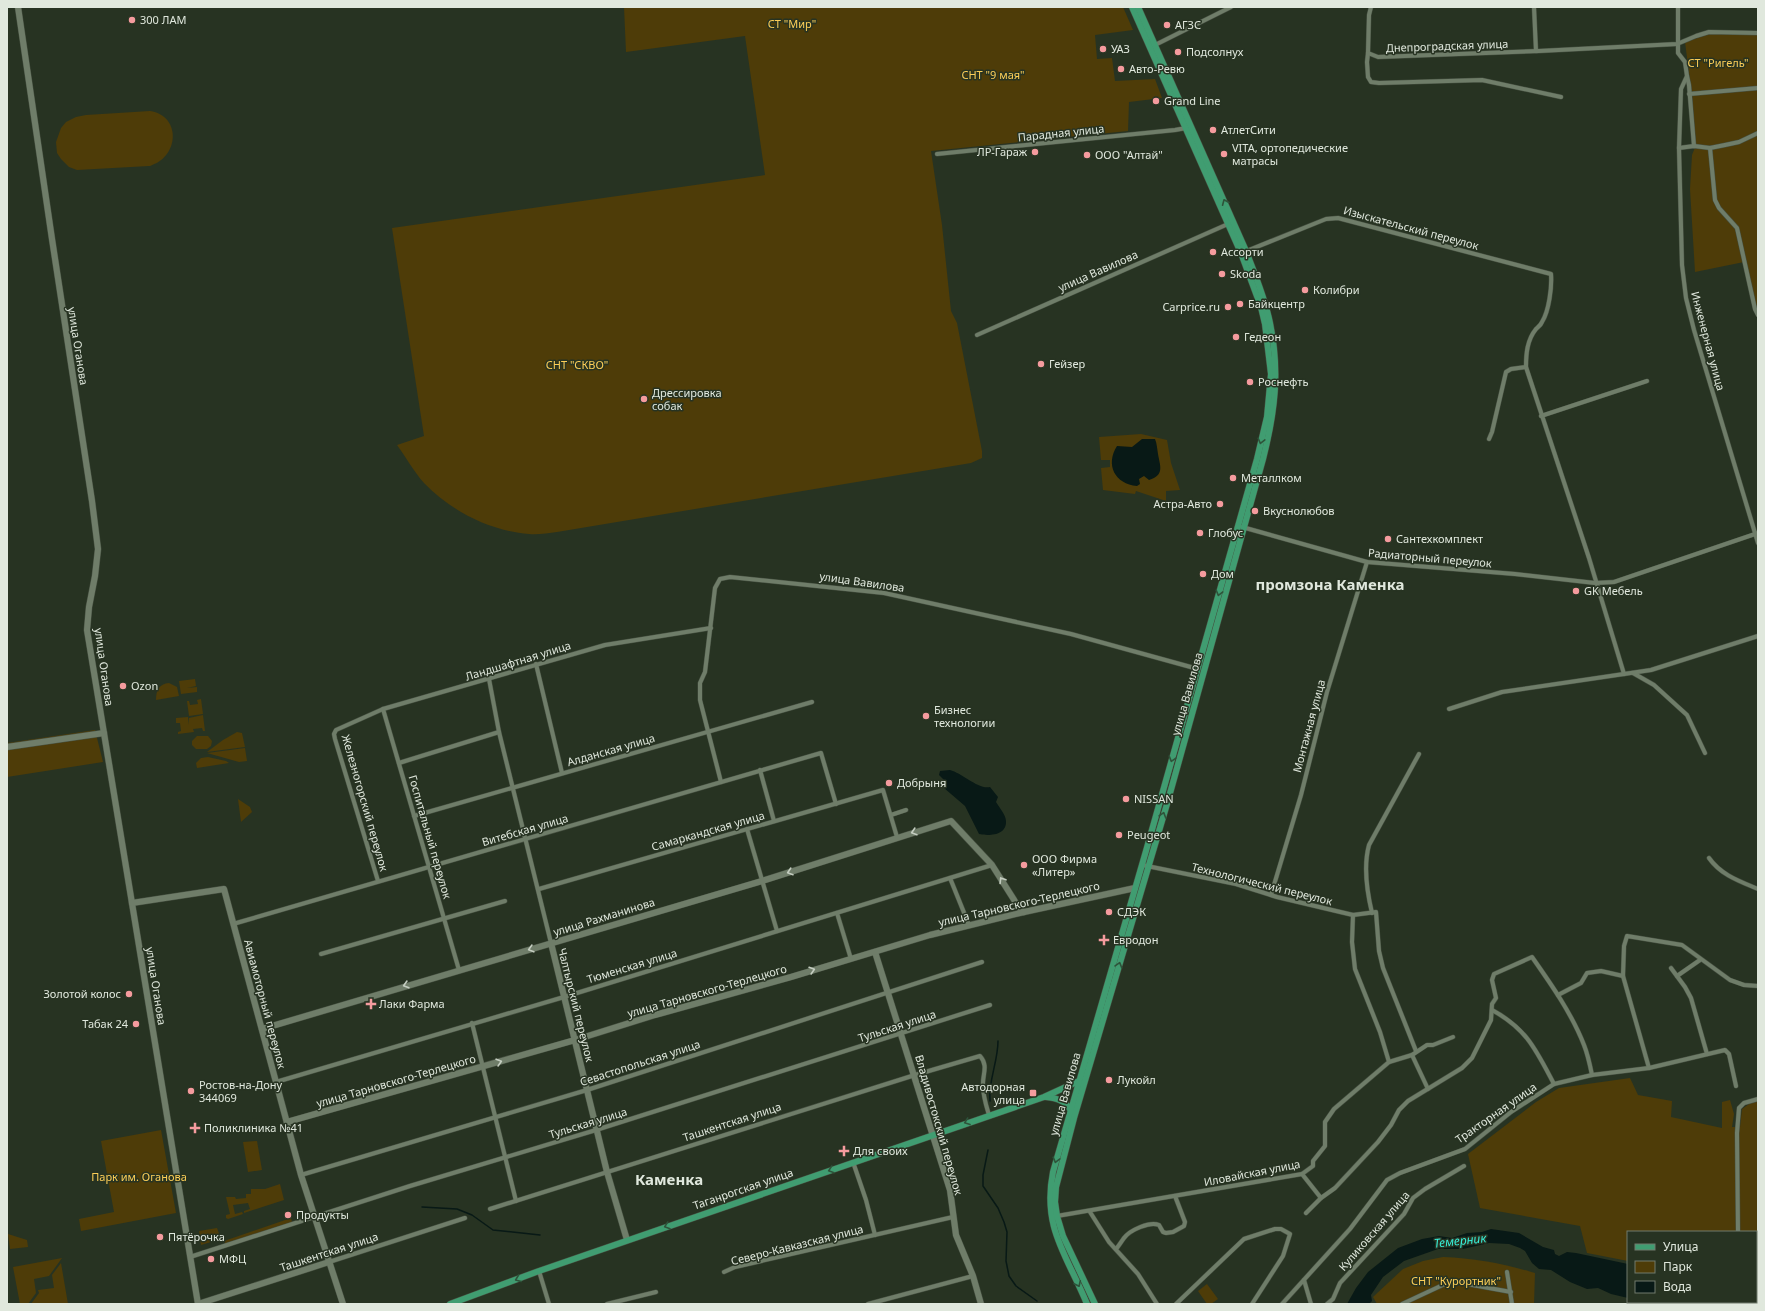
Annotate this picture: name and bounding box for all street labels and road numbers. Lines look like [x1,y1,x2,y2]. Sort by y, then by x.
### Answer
street label: Днепроградская улица [1385,36,1508,55]
street label: Парадная улица [1017,121,1105,145]
street label: Изыскательский переулок [1342,202,1481,253]
street label: улица Вавилова [1056,246,1140,295]
street label: Инженерная улица [1688,290,1729,392]
street label: улица Оганова [65,306,92,386]
street label: Радиаторный переулок [1368,545,1493,570]
street label: улица Вавилова [819,568,906,595]
street label: улица Оганова [92,627,117,707]
street label: Ландшафтная улица [463,637,572,684]
street label: улица Вавилова [1168,651,1206,737]
street label: Монтажная улица [1289,678,1328,774]
street label: Алданская улица [565,730,656,769]
street label: Железногорский переулок [339,733,392,873]
street label: Госпитальный переулок [406,773,455,901]
street label: Самаркандская улица [649,807,766,854]
street label: Витебская улица [480,810,570,849]
street label: Технологический переулок [1190,859,1334,908]
street label: улица Тарновского-Терлецкого [937,878,1101,929]
street label: улица Рахманинова [551,894,657,939]
street label: Авиамоторный переулок [241,938,290,1070]
street label: Тюменская улица [585,945,679,986]
street label: улица Оганова [143,946,170,1026]
street label: Чалтырский переулок [555,946,598,1064]
street label: улица Тарновского-Терлецкого [625,961,788,1020]
street label: Тульская улица [856,1006,938,1045]
street label: Севастопольская улица [578,1036,702,1089]
street label: улица Тарновского-Терлецкого [314,1051,477,1110]
street label: улица Вавилова [1046,1051,1084,1137]
street label: Владивостокский переулок [912,1053,967,1197]
street label: Тракторная улица [1452,1079,1539,1146]
street label: Ташкентская улица [681,1099,783,1145]
street label: Тульская улица [547,1104,629,1142]
street label: Иловайская улица [1202,1156,1301,1189]
street label: Таганрогская улица [691,1164,795,1213]
street label: Куликовская улица [1335,1188,1412,1274]
street label: Северо-Кавказская улица [729,1221,865,1268]
street label: Ташкентская улица [278,1229,380,1275]

